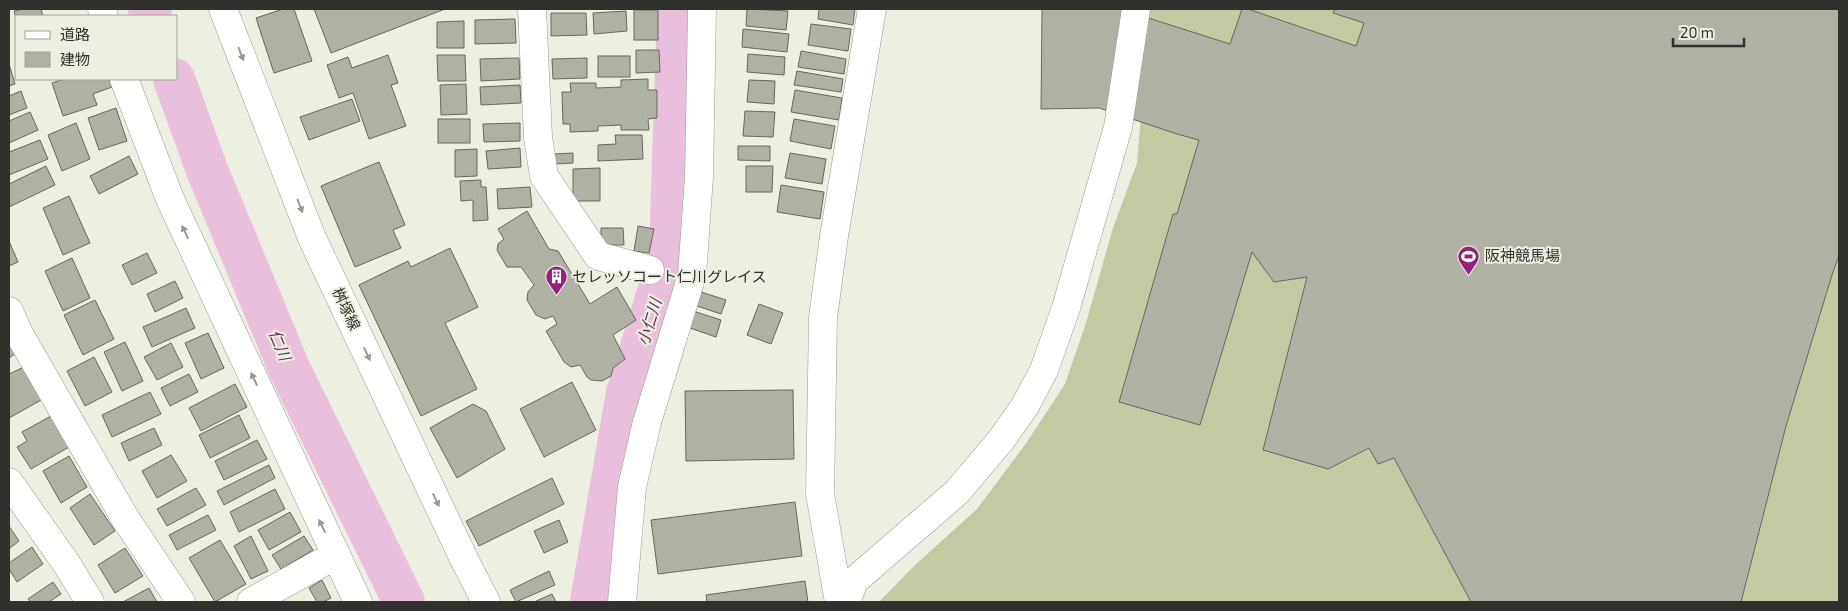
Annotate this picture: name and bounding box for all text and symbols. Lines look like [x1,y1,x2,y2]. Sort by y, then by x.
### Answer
legend [15,15,178,80]
scale bar [1673,15,1744,47]
text: 20 m [1680,23,1714,41]
text: 道路 [60,25,90,43]
one-way arrow [237,47,245,62]
text: 建物 [60,50,90,68]
one-way arrow [296,199,304,213]
one-way arrow [181,225,189,239]
sports icon: 阪神競馬場 [1457,244,1481,275]
place label: 阪神競馬場 [1485,246,1560,264]
building icon: セレッソコート仁川グレイス [544,265,568,296]
place label: セレッソコート仁川グレイス [572,267,767,285]
street label: 桝塚線 [329,284,365,333]
water label: 小仁川 [632,294,665,348]
water label: 仁川 [265,326,296,365]
one-way arrow [363,346,371,361]
one-way arrow [250,372,258,386]
one-way arrow [432,493,441,508]
one-way arrow [318,519,327,534]

